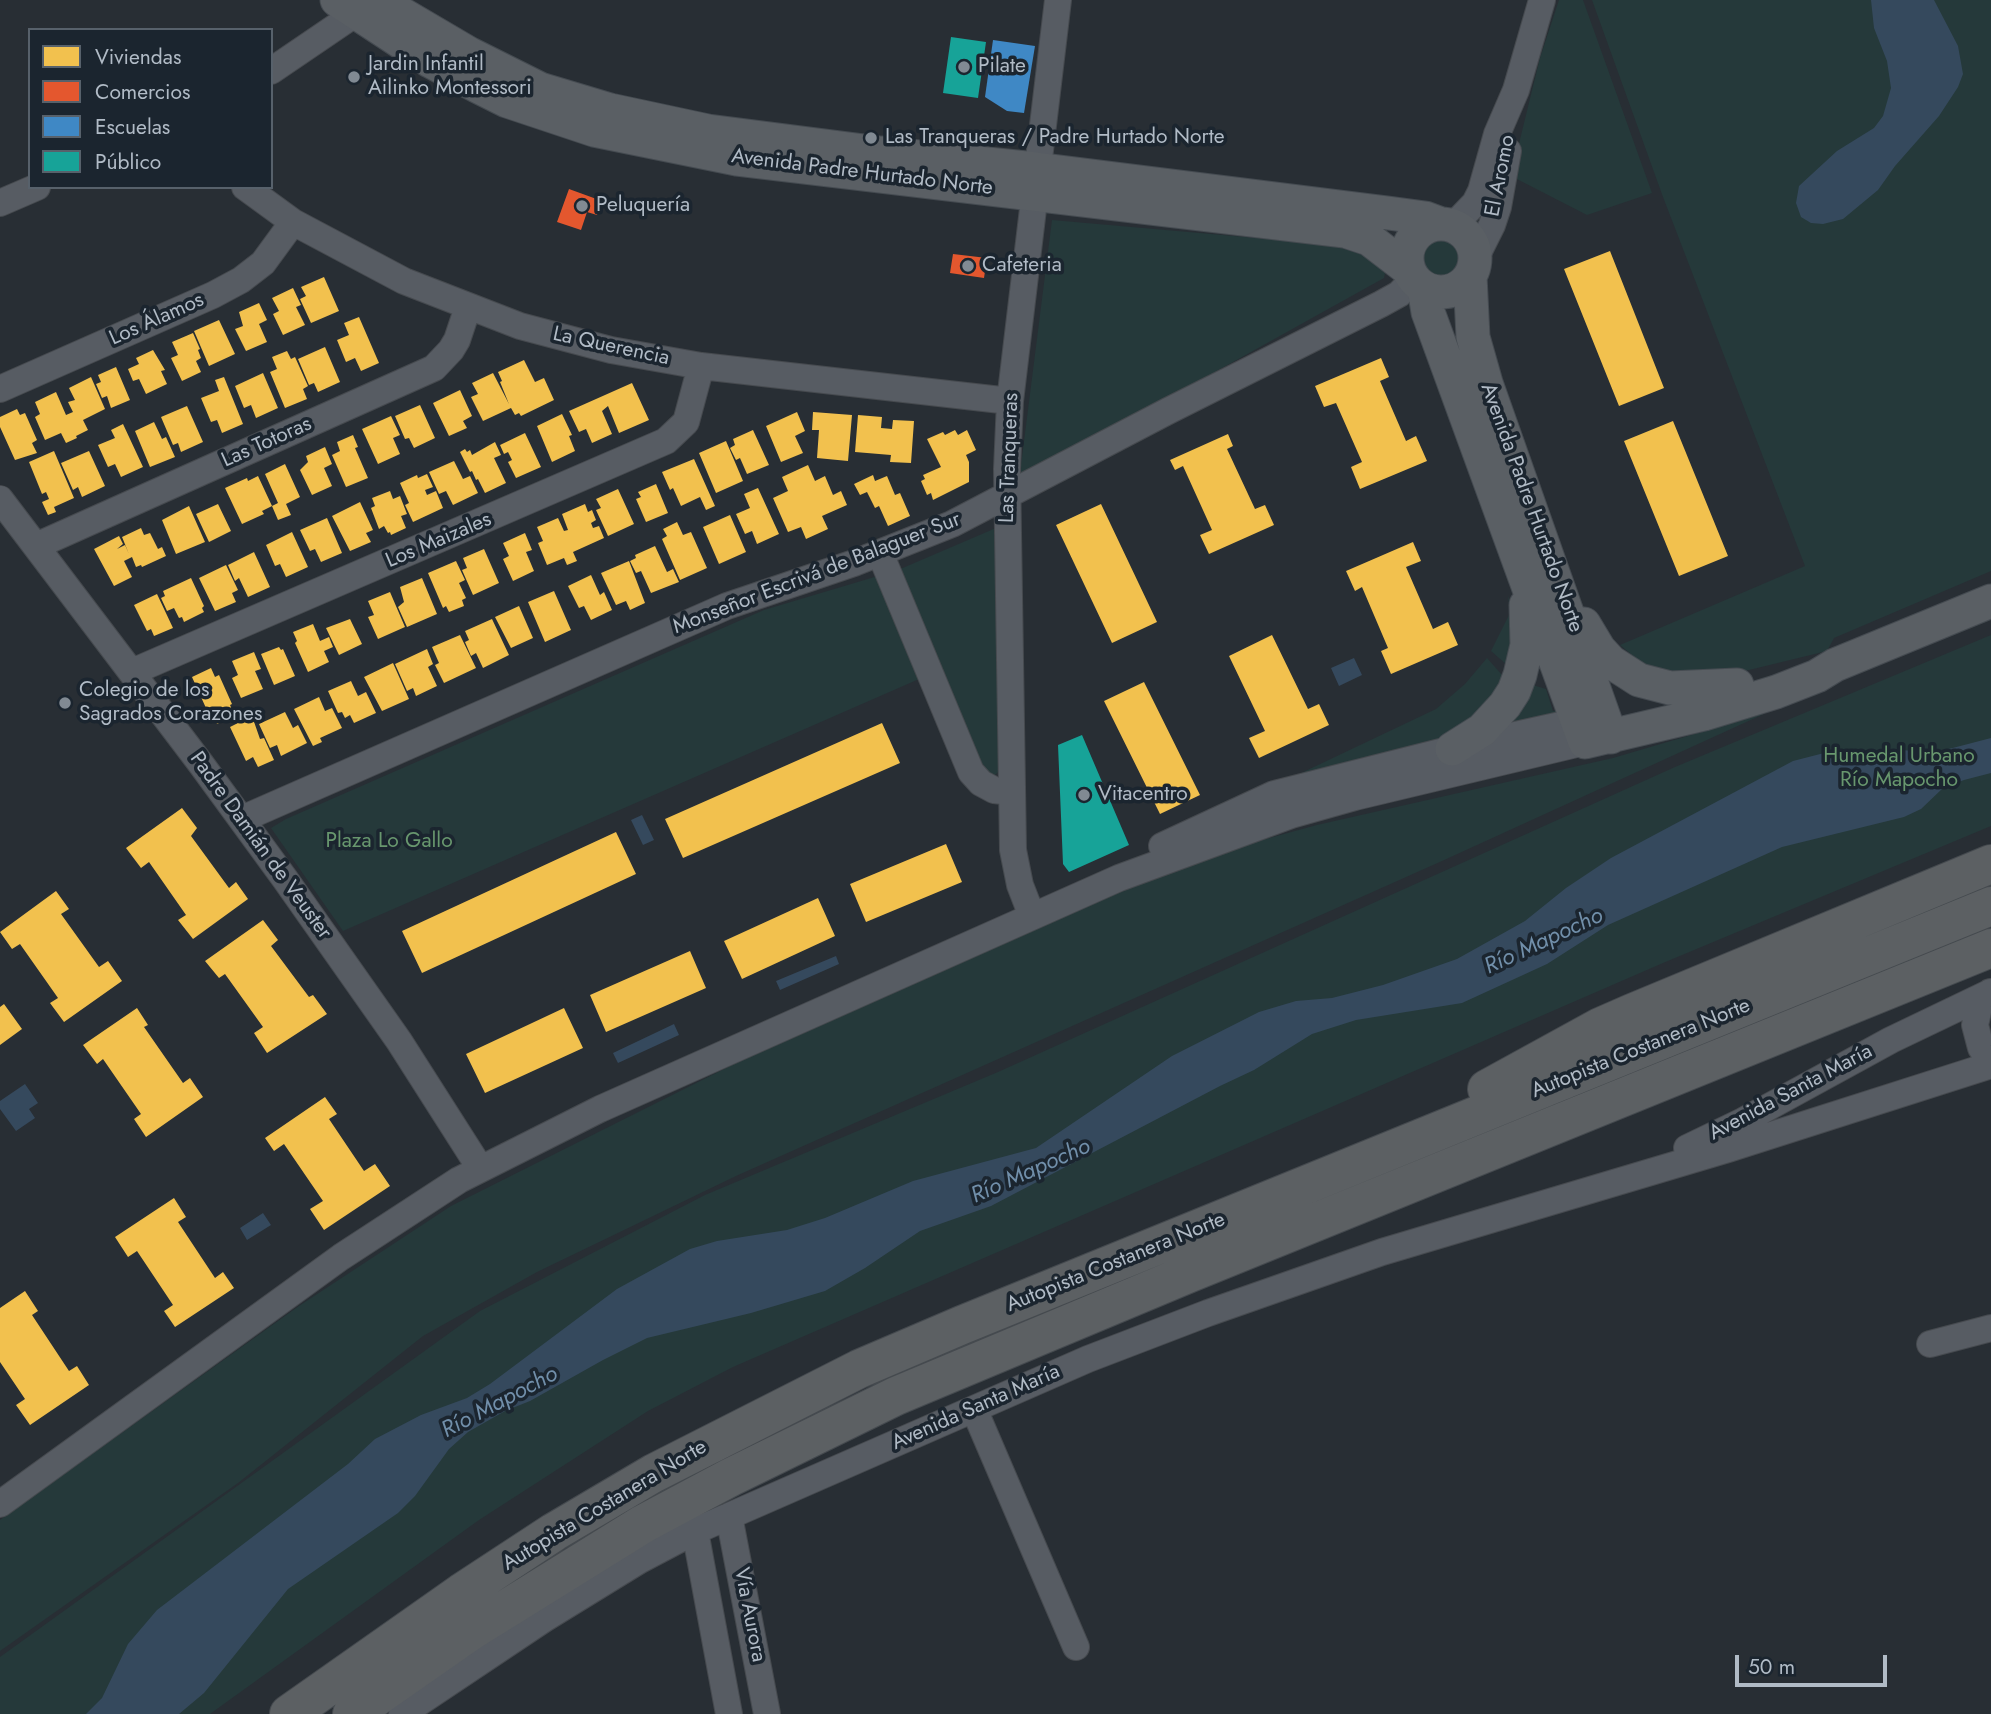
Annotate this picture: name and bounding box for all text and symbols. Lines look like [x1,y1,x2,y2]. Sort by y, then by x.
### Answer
legend [28,28,273,189]
text: Viviendas [95,42,181,72]
place label: Jardin Infantil Ailinko Montessori [368,52,532,102]
place label: Pilate [978,54,1026,80]
marker: Pilate [956,59,972,75]
marker: Jardin Infantil Ailinko Montessori [346,69,362,85]
text: Comercios [95,77,190,107]
text: Escuelas [95,112,170,142]
place label: Las Tranqueras / Padre Hurtado Norte [885,125,1225,151]
marker: Las Tranqueras / Padre Hurtado Norte [863,130,879,146]
street label: El Aromo [1481,133,1521,219]
street label: Avenida Padre Hurtado Norte [730,144,994,202]
text: Público [95,147,161,177]
place label: Peluquería [596,193,690,219]
marker: Peluquería [574,198,590,214]
place label: Cafeteria [982,253,1062,279]
marker: Cafeteria [960,258,976,274]
street label: Los Álamos [106,288,208,352]
street label: La Querencia [550,322,672,372]
street label: Avenida Padre Hurtado Norte [1474,380,1588,636]
street label: Las Tranqueras [995,392,1025,524]
street label: Las Totoras [218,412,316,474]
street label: Los Maizales [382,507,496,575]
street label: Monseñor Escrivá de Balaguer Sur [670,507,964,641]
place label: Colegio de los Sagrados Corazones [79,678,262,728]
marker: Colegio de los Sagrados Corazones [57,695,73,711]
park label: Humedal Urbano Río Mapocho [1823,744,1975,794]
street label: Padre Damián de Veuster [184,747,336,945]
place label: Vitacentro [1098,782,1188,808]
marker: Vitacentro [1076,787,1092,803]
park label: Plaza Lo Gallo [325,829,453,855]
water label: Río Mapocho [1480,903,1608,981]
street label: Autopista Costanera Norte [1528,993,1754,1105]
street label: Avenida Santa María [1705,1039,1877,1147]
water label: Río Mapocho [967,1133,1095,1211]
street label: Autopista Costanera Norte [1003,1207,1229,1319]
street label: Avenida Santa María [888,1360,1064,1456]
water label: Río Mapocho [437,1361,563,1445]
street label: Autopista Costanera Norte [498,1435,712,1577]
street label: Vía Aurora [727,1566,771,1664]
scale bar [1739,1640,1891,1684]
text: 50 m [1748,1652,1795,1682]

